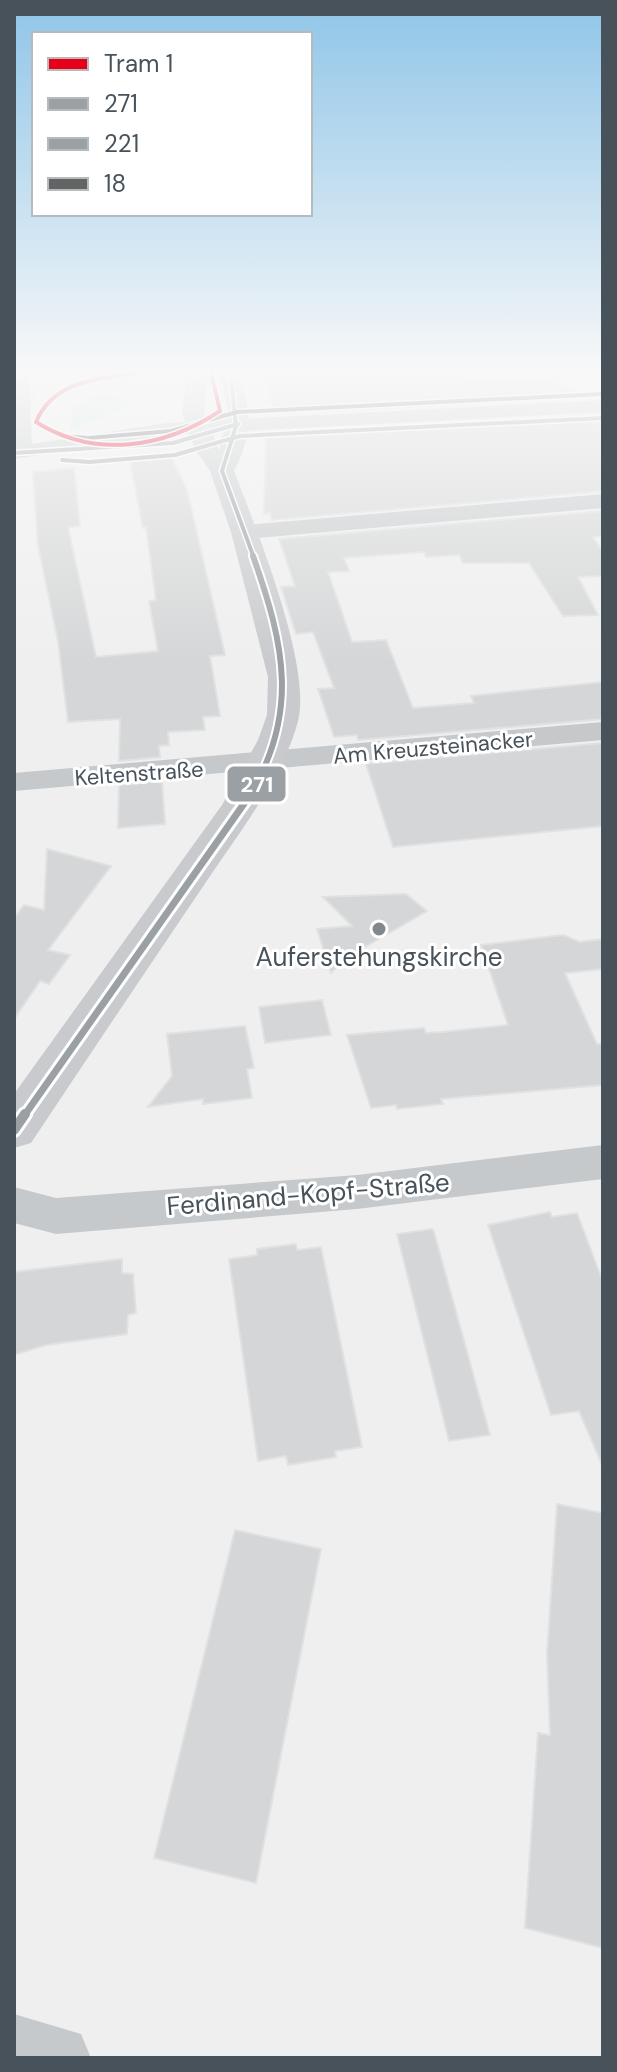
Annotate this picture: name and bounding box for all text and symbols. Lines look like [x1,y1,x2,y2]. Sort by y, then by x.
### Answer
legend [32,32,312,216]
text: Tram 1 [104,48,173,79]
text: 271 [104,88,138,119]
text: 221 [104,128,139,159]
text: 18 [104,168,126,199]
street label: Am Kreuzsteinacker [332,724,534,771]
street label: Keltenstraße [74,755,204,792]
line badge: 271 [226,765,287,803]
text: 271 [241,770,273,799]
marker: Auferstehungskirche [370,920,388,938]
place label: Auferstehungskirche [255,940,503,974]
street label: Ferdinand-Kopf-Straße [165,1165,451,1223]

